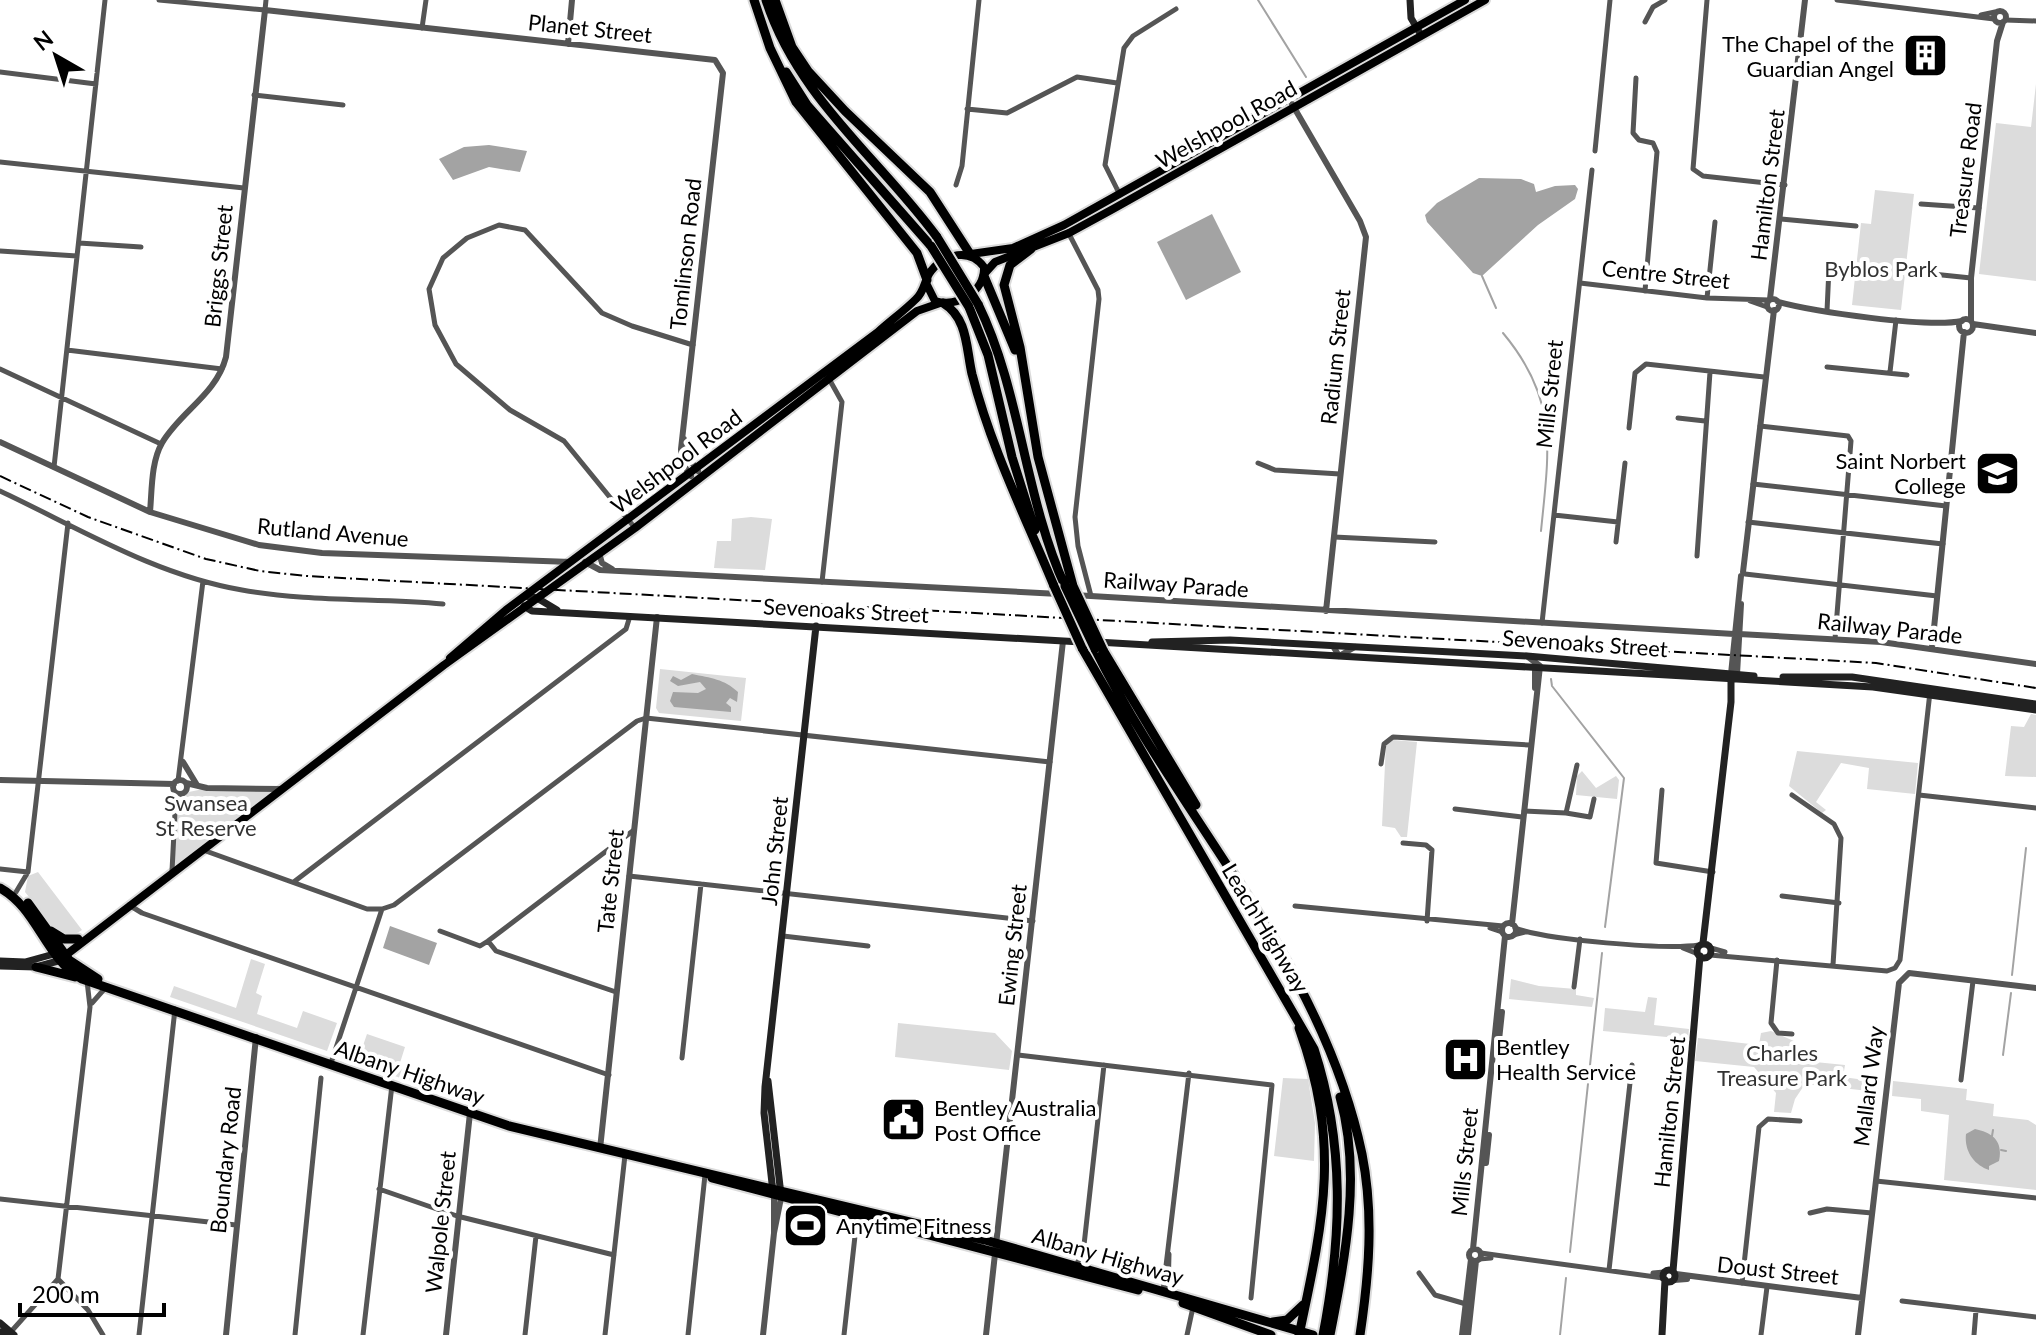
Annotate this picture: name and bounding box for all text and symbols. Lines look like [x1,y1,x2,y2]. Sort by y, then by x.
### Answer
street label: Planet Street [527,8,653,48]
north arrow [16,16,96,96]
text: N [28,24,58,56]
place label: The Chapel of the Guardian Angel [1722,30,1894,82]
building icon: The Chapel of the Guardian Angel [1901,32,1949,80]
street label: Welshpool Road [1151,74,1301,174]
street label: Treasure Road [1943,101,1987,239]
street label: Hamilton Street [1744,108,1790,262]
street label: Tomlinson Road [664,177,706,331]
street label: Briggs Street [198,203,238,329]
street label: Centre Street [1601,254,1732,294]
park label: Byblos Park [1824,255,1939,282]
street label: Radium Street [1314,288,1356,426]
street label: Mills Street [1530,338,1568,450]
street label: Welshpool Road [605,403,747,519]
place label: Saint Norbert College [1836,447,1966,499]
school or university icon: Saint Norbert College [1973,449,2021,497]
street label: Rutland Avenue [256,512,410,552]
street label: Railway Parade [1102,565,1250,603]
street label: Sevenoaks Street [762,592,930,628]
street label: Railway Parade [1816,607,1964,649]
street label: Sevenoaks Street [1501,624,1669,662]
park label: Swansea St Reserve [155,789,257,841]
street label: John Street [755,795,793,907]
street label: Tate Street [591,828,629,934]
street label: Leach Highway [1217,858,1316,998]
street label: Ewing Street [992,883,1032,1007]
street label: Mallard Way [1847,1024,1889,1148]
place label: Bentley Health Service [1496,1033,1636,1085]
street label: Albany Highway [332,1034,489,1110]
hospital icon: Bentley Health Service [1441,1035,1489,1083]
street label: Hamilton Street [1648,1035,1690,1189]
park label: Charles Treasure Park [1717,1039,1848,1091]
street label: Boundary Road [204,1085,246,1235]
place label: Bentley Australia Post Office [934,1094,1096,1146]
public building icon: Bentley Australia Post Office [879,1096,927,1144]
street label: Mills Street [1445,1106,1483,1218]
street label: Walpole Street [419,1149,461,1294]
sports icon: Anytime Fitness [781,1201,829,1249]
place label: Anytime Fitness [836,1212,992,1239]
street label: Albany Highway [1029,1221,1188,1291]
street label: Doust Street [1716,1250,1840,1290]
scale bar [20,1267,164,1317]
text: 200 m [32,1279,100,1308]

